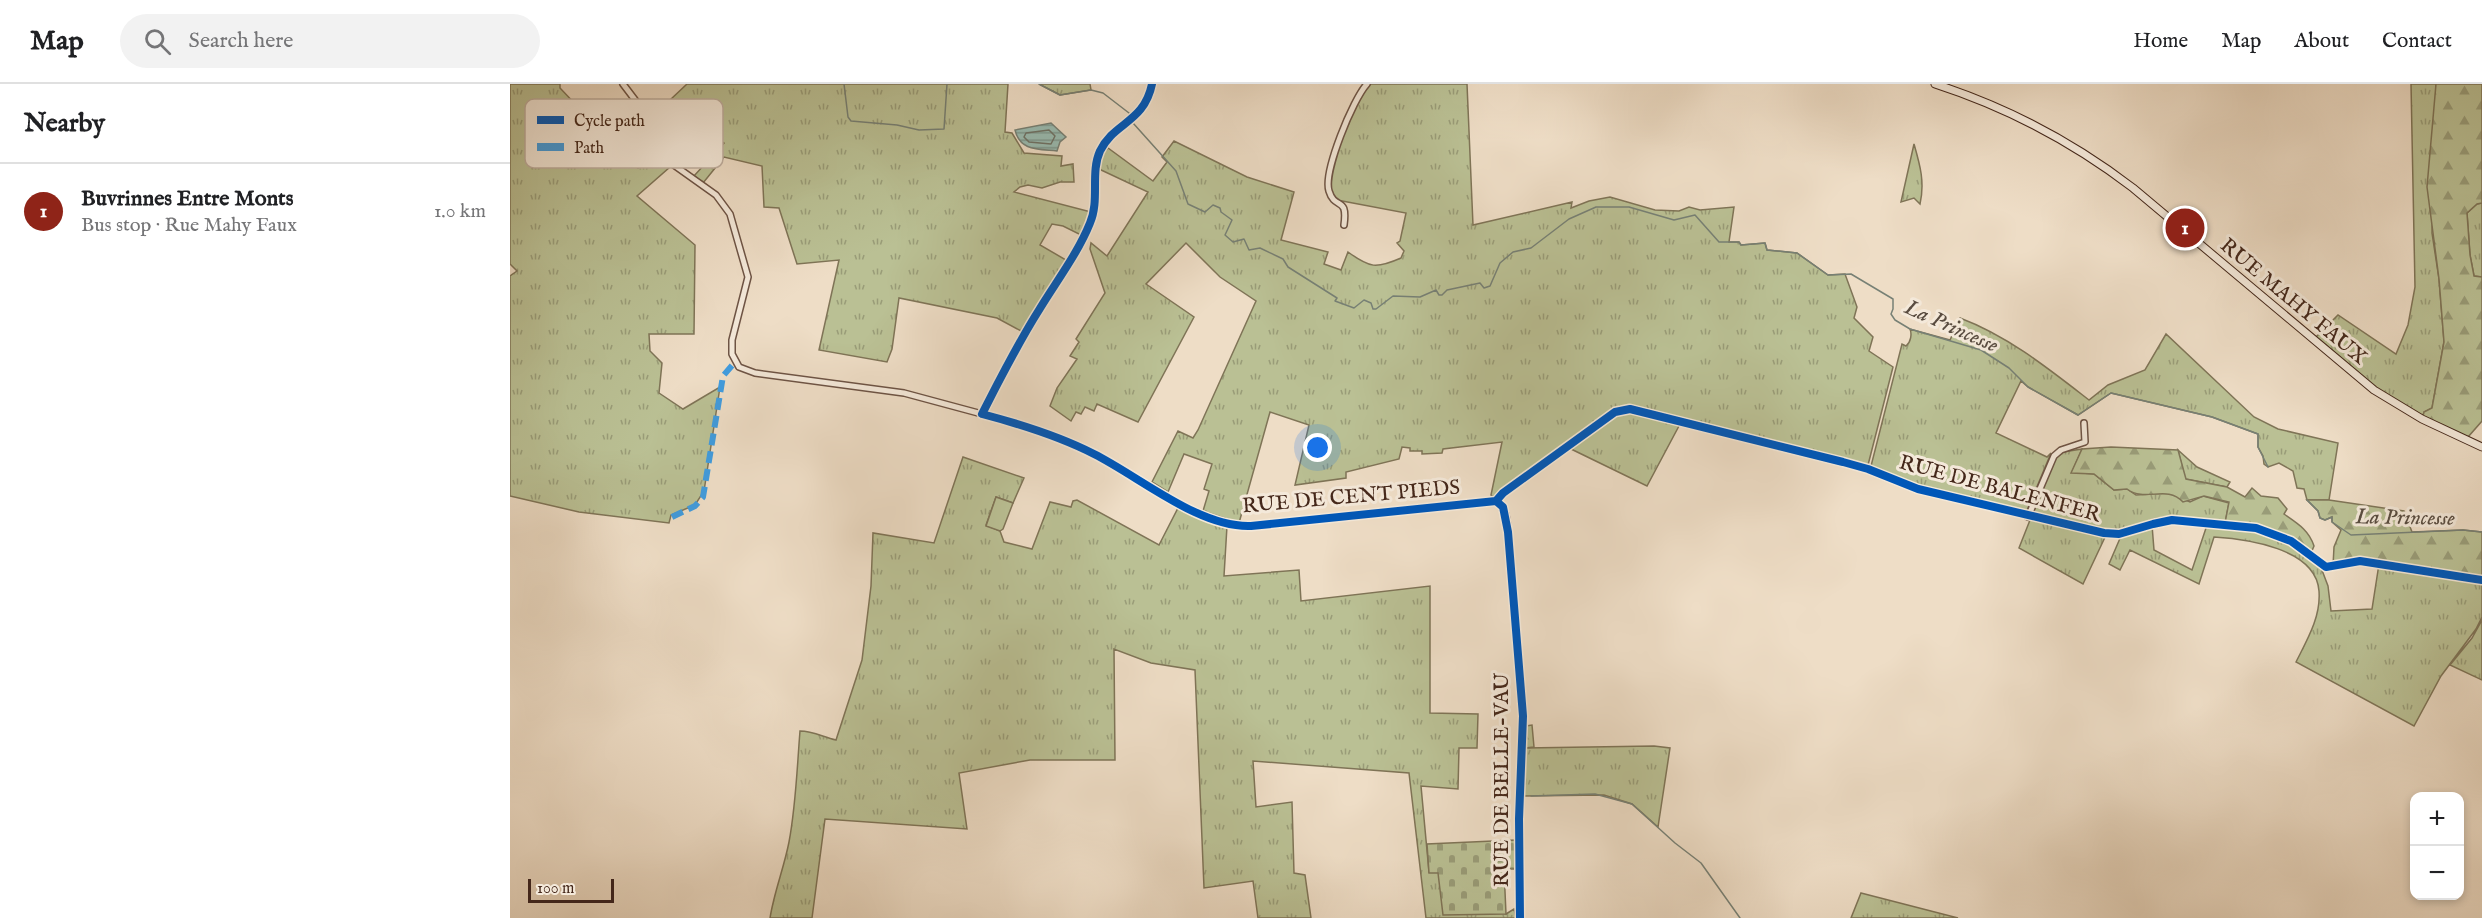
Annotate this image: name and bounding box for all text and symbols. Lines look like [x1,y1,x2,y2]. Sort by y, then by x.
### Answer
search box [120,14,540,68]
text: Map [30,24,84,59]
icon: search [141,25,174,58]
text: Search here [189,27,293,55]
text: Home [2133,28,2188,55]
text: Map [2221,28,2261,55]
text: About [2294,28,2349,55]
text: Contact [2382,28,2452,55]
legend [525,99,723,168]
text: Nearby [24,107,105,140]
text: Cycle path [574,112,645,132]
text: Path [574,139,605,159]
text: Buvrinnes Entre Monts [81,185,293,213]
text: 1 [40,199,47,224]
text: 1.0 km [434,199,486,224]
pin: 1 [2166,206,2204,250]
text: Bus stop · Rue Mahy Faux [81,213,297,238]
street label: RUE MAHY FAUX [2214,233,2372,372]
water label: La Princesse [1899,293,2003,360]
your location [1303,433,1332,462]
street label: RUE DE BALENFER [1896,450,2104,530]
street label: RUE DE CENT PIEDS [1241,475,1461,520]
water label: La Princesse [2354,503,2456,533]
street label: RUE DE BELLE-VAU [1489,673,1516,887]
map controls [2410,792,2464,900]
button: + [2410,792,2464,846]
button: − [2410,846,2464,900]
scale bar [528,876,614,904]
text: 100 m [537,879,574,899]

